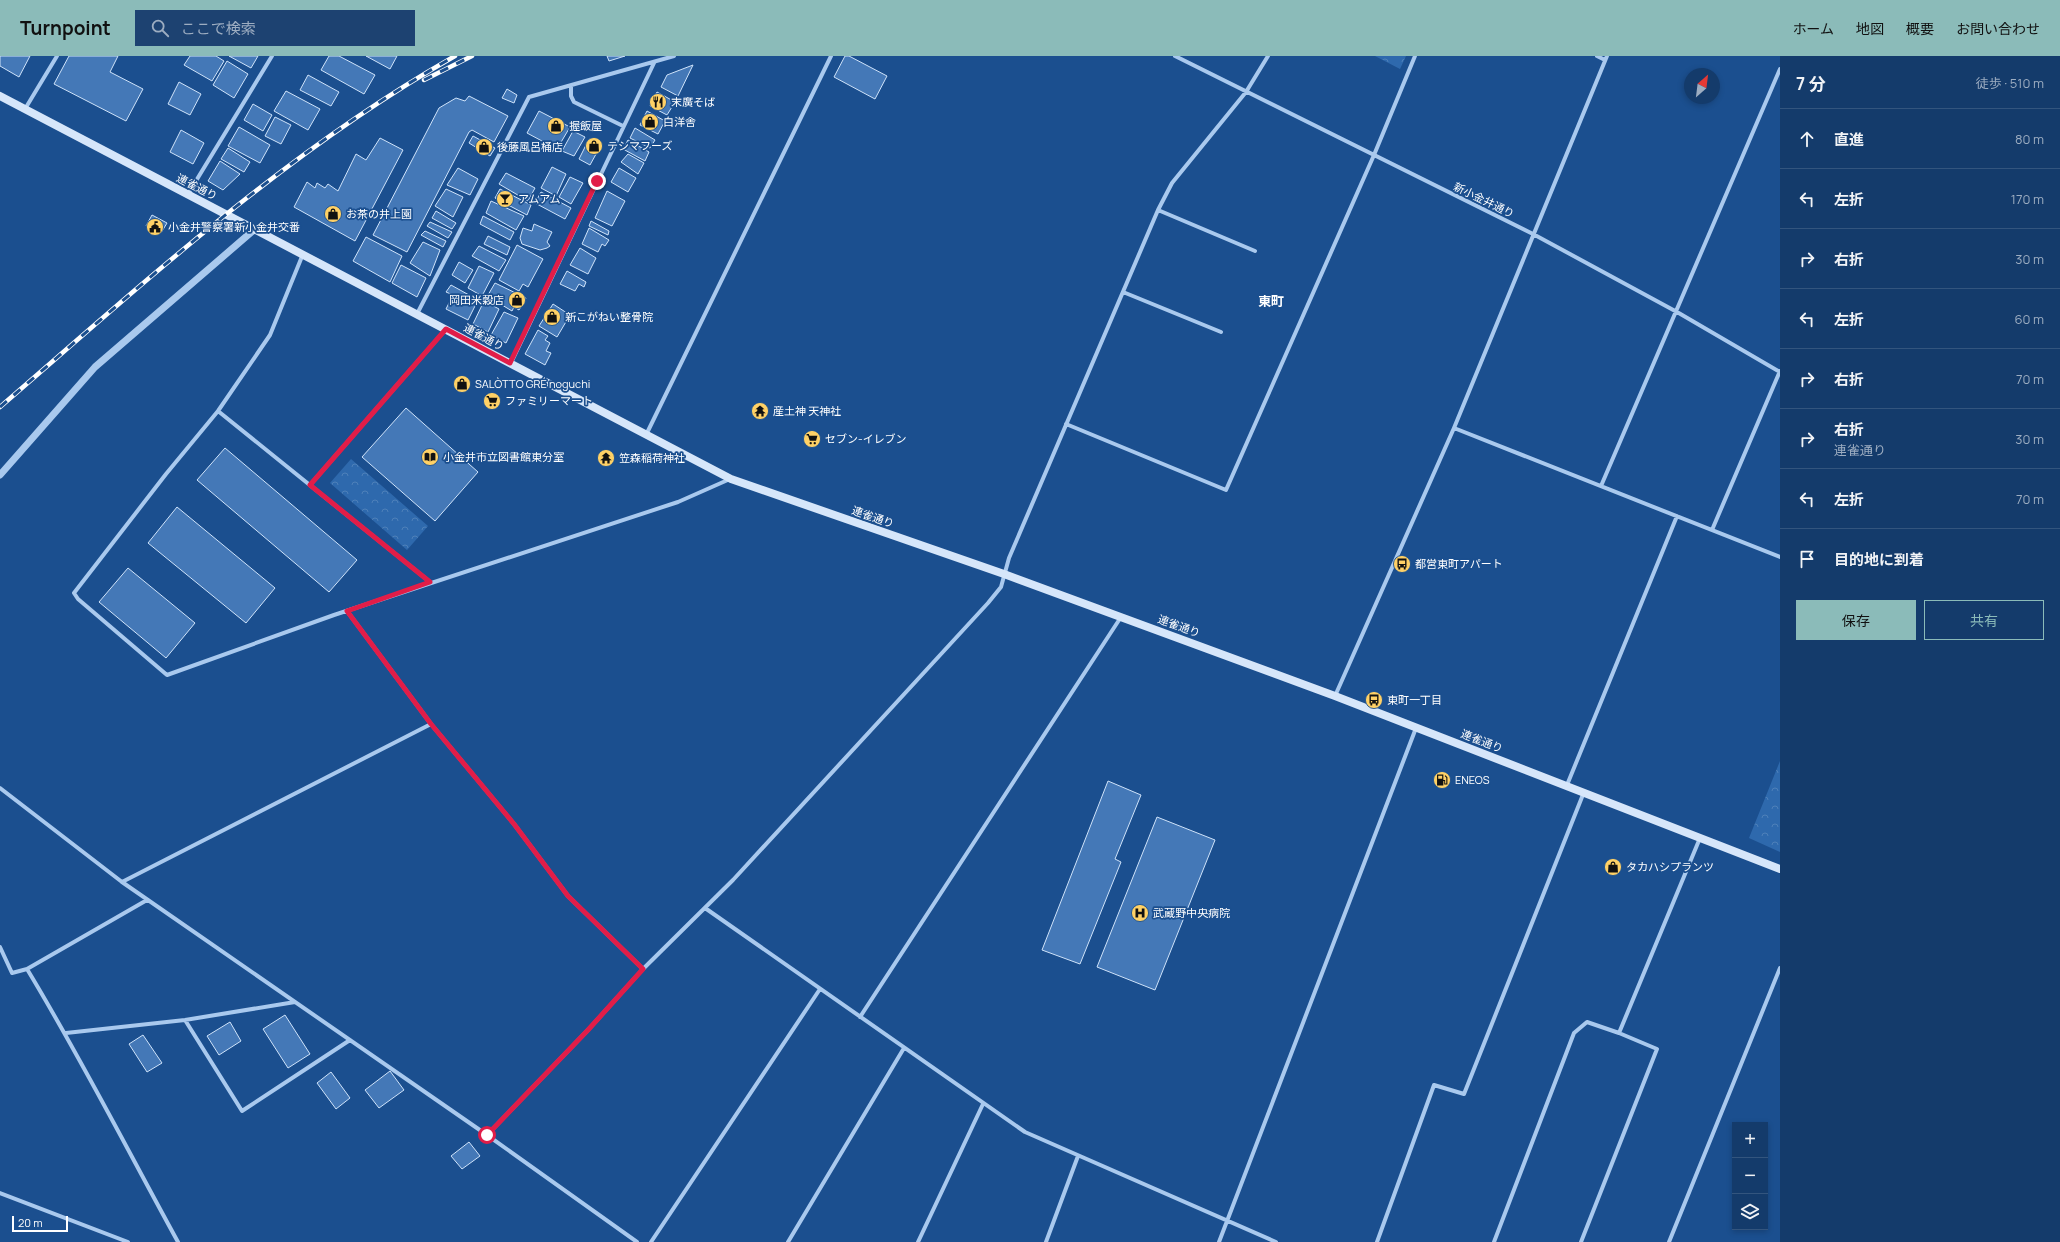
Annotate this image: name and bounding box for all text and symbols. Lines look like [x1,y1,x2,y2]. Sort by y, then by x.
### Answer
search box [135,10,415,46]
text: Turnpoint [20,15,111,41]
icon: search [149,17,171,39]
text: ここで検索 [181,18,256,39]
text: ホーム [1792,19,1834,38]
text: 地図 [1856,19,1884,38]
text: 概要 [1906,19,1934,38]
text: お問い合わせ [1956,19,2040,38]
north arrow [1684,68,1720,104]
text: 7 分 [1796,72,1825,95]
text: 徒歩 · 510 m [1976,74,2044,92]
restaurant icon: 末廣そば [648,92,668,112]
place label: 末廣そば [671,94,715,109]
shop icon: 白洋舎 [640,112,660,132]
place label: 白洋舎 [663,114,696,129]
shop icon: 握飯屋 [546,116,566,136]
place label: 握飯屋 [569,118,602,133]
icon: ahead [1796,128,1818,150]
text: 直進 [1834,129,1864,150]
text: 80 m [2015,130,2044,148]
shop icon: テシマフーズ [584,136,604,156]
shop icon: 後藤風呂桶店 [474,137,494,157]
place label: テシマフーズ [607,138,672,153]
place label: 後藤風呂桶店 [497,139,563,154]
street label: 連雀通り [174,170,220,203]
route end [588,172,606,190]
street label: 新小金井通り [1451,178,1517,221]
icon: left [1796,188,1818,210]
bar icon: アムアム [495,189,515,209]
text: 左折 [1834,189,1864,210]
text: 170 m [2011,190,2044,208]
place label: アムアム [518,191,560,206]
shop icon: お茶の井上園 [323,204,343,224]
place label: お茶の井上園 [346,206,412,221]
public building icon: 小金井警察署新小金井交番 [145,217,165,237]
place label: 小金井警察署新小金井交番 [168,219,300,234]
icon: right [1796,248,1818,270]
text: 右折 [1834,249,1864,270]
text: 30 m [2015,250,2044,268]
shop icon: 岡田米穀店 [507,290,527,310]
place label: 岡田米穀店 [449,292,504,307]
district label: 東町 [1258,292,1284,310]
shop icon: 新こがねい整骨院 [542,307,562,327]
icon: left [1796,308,1818,330]
place label: 新こがねい整骨院 [565,309,653,324]
text: 左折 [1834,309,1864,330]
text: 60 m [2014,310,2044,328]
street label: 連雀通り [461,320,507,354]
icon: right [1796,368,1818,390]
text: 右折 [1834,369,1864,390]
text: 70 m [2016,370,2044,388]
shop icon: SALÒTTO GRÉ noguchi [452,374,472,394]
place label: SALÒTTO GRÉ noguchi [475,376,590,391]
supermarket icon: ファミリーマート [482,391,502,411]
place label: ファミリーマート [505,393,593,408]
temple icon: 産土神 天神社 [750,401,770,421]
place label: 産土神 天神社 [773,403,841,418]
text: 右折 [1834,419,1864,440]
icon: right [1796,428,1818,450]
supermarket icon: セブン-イレブン [802,429,822,449]
text: 30 m [2015,430,2044,448]
place label: セブン-イレブン [825,431,907,446]
text: 連雀通り [1834,441,1886,459]
library icon: 小金井市立図書館東分室 [420,447,440,467]
temple icon: 笠森稲荷神社 [596,448,616,468]
place label: 小金井市立図書館東分室 [443,449,564,464]
place label: 笠森稲荷神社 [619,450,685,465]
icon: left [1796,488,1818,510]
text: 左折 [1834,489,1864,510]
text: 70 m [2016,490,2044,508]
street label: 連雀通り [850,502,896,531]
icon: arrive [1796,548,1818,570]
text: 目的地に到着 [1834,549,1924,570]
bus stop icon: 都営東町アパート [1392,554,1412,574]
place label: 都営東町アパート [1415,556,1503,571]
button: 保存 [1796,600,1916,640]
button: 共有 [1924,600,2044,640]
street label: 連雀通り [1156,611,1202,640]
bus stop icon: 東町一丁目 [1364,690,1384,710]
place label: 東町一丁目 [1387,692,1442,707]
street label: 連雀通り [1459,726,1505,755]
fuel station icon: ENEOS [1432,770,1452,790]
place label: ENEOS [1455,772,1490,787]
shop icon: タカハシプランツ [1603,857,1623,877]
place label: タカハシプランツ [1626,859,1714,874]
hospital icon: 武蔵野中央病院 [1130,903,1150,923]
place label: 武蔵野中央病院 [1153,905,1230,920]
map controls [1732,1122,1768,1230]
button: + [1732,1122,1768,1158]
route start [478,1126,496,1144]
button: − [1732,1158,1768,1194]
button: layers [1732,1194,1768,1230]
scale bar [12,1214,68,1233]
text: 20 m [18,1215,43,1230]

